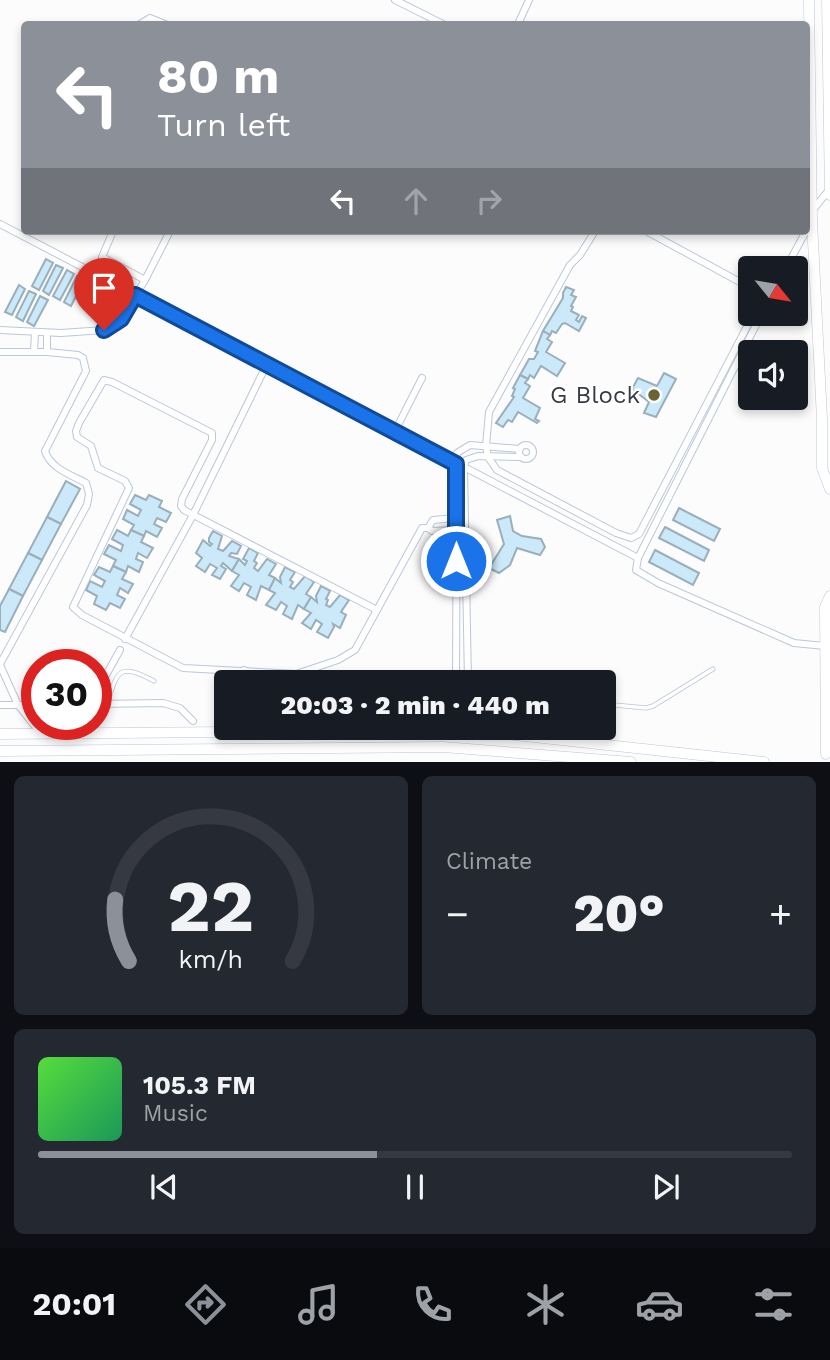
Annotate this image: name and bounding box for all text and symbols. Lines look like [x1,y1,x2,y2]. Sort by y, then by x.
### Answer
text: 80 m [157,47,279,105]
icon: left [42,49,133,140]
text: Turn left [157,106,290,144]
icon: left [324,182,362,220]
icon: ahead [397,182,435,220]
icon: right [470,182,508,220]
north arrow [738,256,808,326]
map controls [738,256,808,410]
pin [74,258,134,330]
icon: arrive [85,269,123,307]
button: sound [738,340,808,410]
place label: G Block [550,381,640,409]
marker: G Block [646,387,662,403]
position arrow [419,524,493,598]
speed limit sign: 30 [21,649,112,740]
text: 20:03 · 2 min · 440 m [280,690,550,720]
text: Climate [446,848,532,875]
text: 22 [168,864,254,950]
text: 20° [573,883,665,944]
text: − [446,892,469,936]
text: + [769,892,792,936]
text: km/h [179,945,243,974]
text: 105.3 FM [143,1070,256,1100]
text: Music [143,1100,208,1127]
icon: previous [145,1168,183,1206]
icon: pause [396,1168,434,1206]
icon: next [647,1168,685,1206]
icon: directions [181,1280,230,1329]
icon: music [294,1280,343,1329]
icon: phone [408,1280,457,1329]
icon: climate [521,1280,570,1329]
icon: car [635,1280,684,1329]
icon: filters [749,1280,798,1329]
text: 20:01 [32,1285,116,1323]

